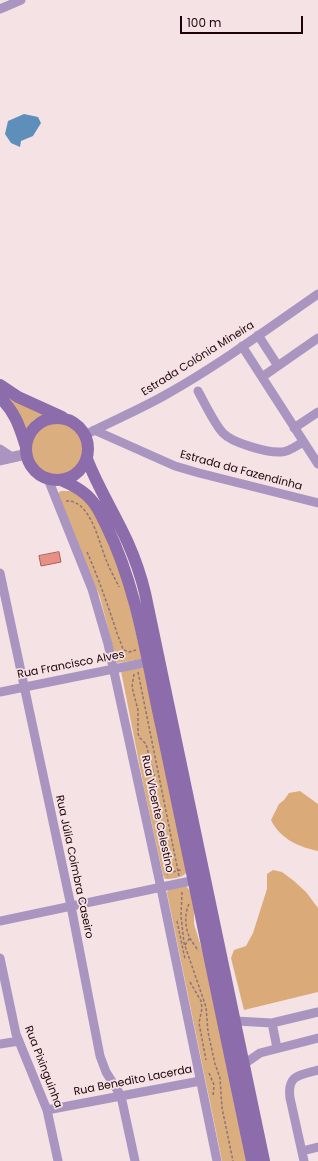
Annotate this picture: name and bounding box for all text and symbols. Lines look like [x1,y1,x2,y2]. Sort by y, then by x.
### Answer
scale bar [182,8,305,34]
text: 100 m [187,14,221,31]
street label: Estrada Colônia Mineira [139,319,257,399]
street label: Estrada da Fazendinha [178,448,304,494]
street label: Rua Francisco Alves [16,648,126,682]
street label: Rua Vicente Celestino [138,754,176,874]
street label: Rua Júlia Coimbra Caseiro [52,794,96,940]
street label: Rua Pixinguinha [21,1024,65,1110]
street label: Rua Benedito Lacerda [73,1063,193,1099]

